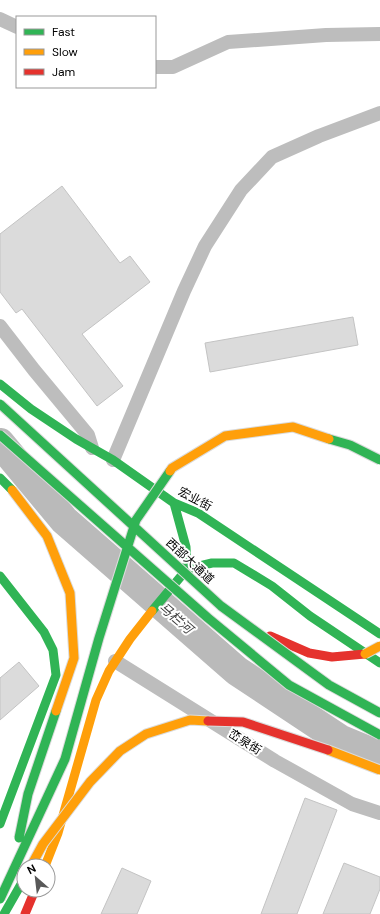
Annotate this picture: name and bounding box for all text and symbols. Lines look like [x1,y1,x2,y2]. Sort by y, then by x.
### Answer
legend [16,16,156,88]
text: Fast [52,24,75,40]
text: Slow [52,44,78,60]
text: Jam [52,64,75,80]
street label: 宏业街 [175,483,215,515]
street label: 西部大通道 [163,535,217,587]
water label: 马栏河 [156,599,199,639]
street label: 峦泉街 [225,726,265,758]
north arrow [16,858,56,898]
text: N [24,861,38,877]

